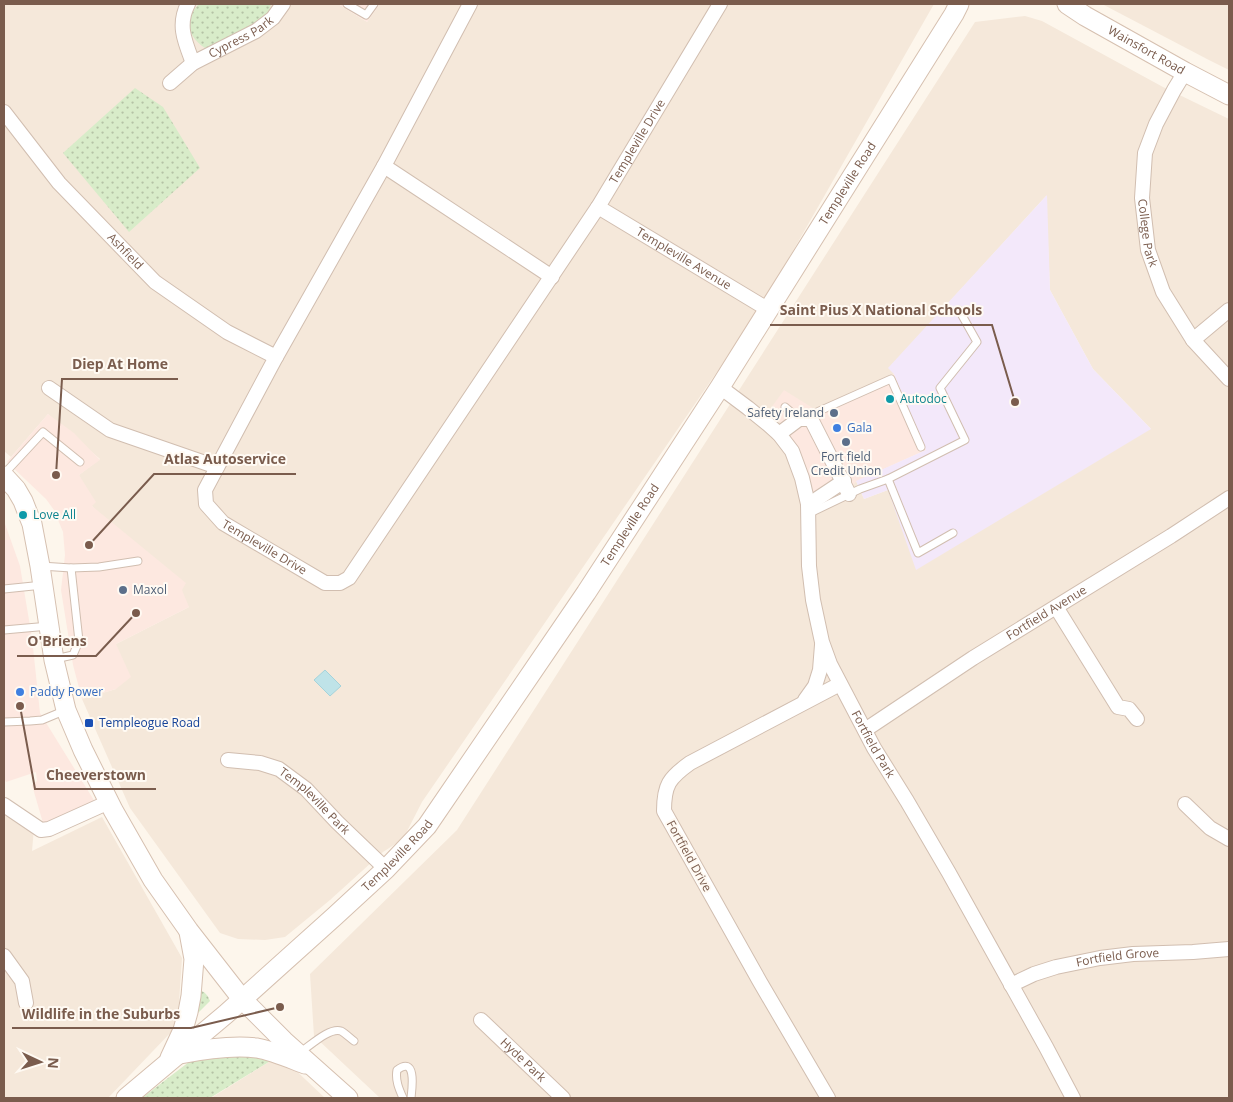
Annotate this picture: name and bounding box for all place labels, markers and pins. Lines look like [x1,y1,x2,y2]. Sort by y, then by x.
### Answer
callout: Saint Pius X National Schools [770,296,992,325]
callout: Diep At Home [62,350,178,379]
place label: Autodoc [900,390,947,407]
marker: Autodoc [884,393,896,405]
place label: Safety Ireland [747,404,824,421]
marker: Safety Ireland [828,407,840,419]
place label: Gala [847,419,872,436]
marker: Gala [831,422,843,434]
marker: Fort field Credit Union [840,436,852,448]
callout: Atlas Autoservice [154,445,296,474]
place label: Fort field Credit Union [811,448,881,479]
place label: Love All [33,506,76,523]
marker: Love All [17,509,29,521]
place label: Maxol [133,581,167,598]
marker: Maxol [117,584,129,596]
callout: O'Briens [17,627,96,656]
place label: Paddy Power [30,683,103,700]
marker: Paddy Power [14,686,26,698]
place label: Templeogue Road [99,714,200,731]
marker: Templeogue Road [83,717,95,729]
callout: Cheeverstown [35,760,156,789]
callout: Wildlife in the Suburbs [12,999,191,1028]

